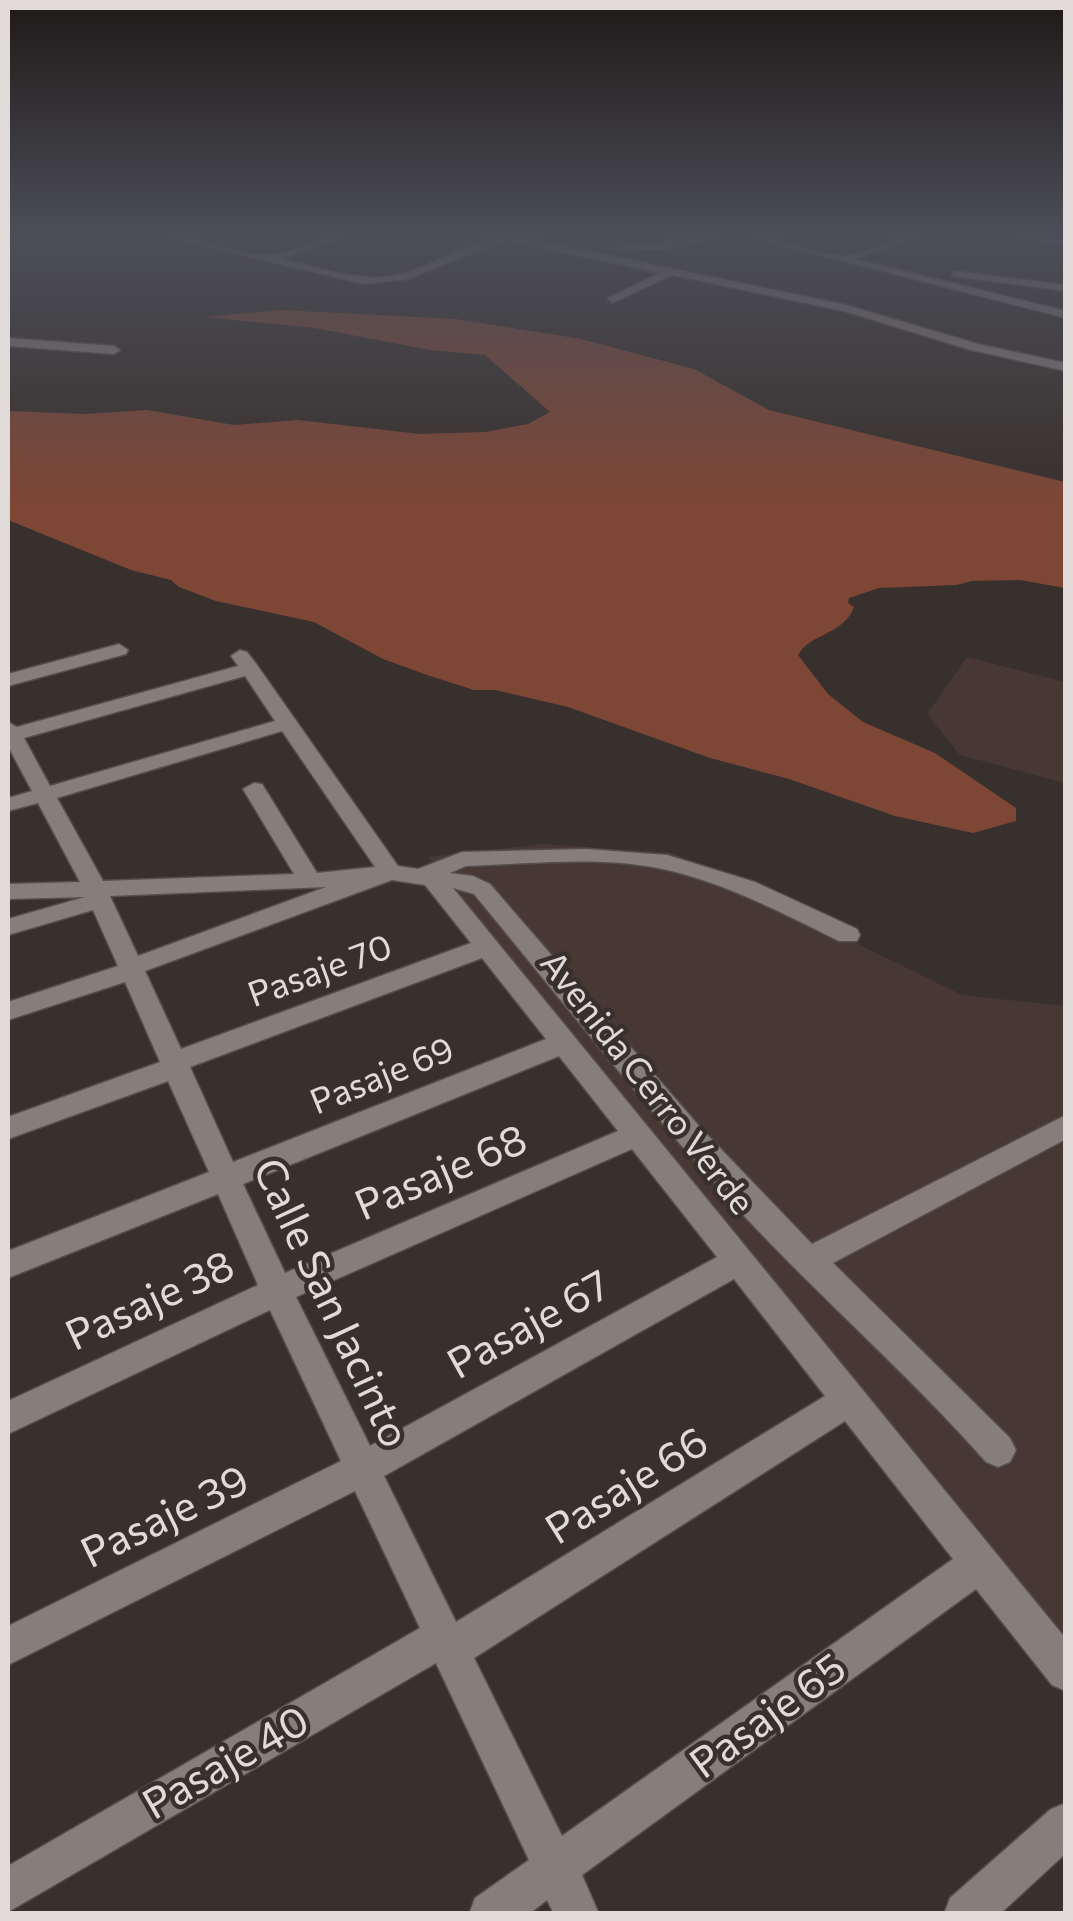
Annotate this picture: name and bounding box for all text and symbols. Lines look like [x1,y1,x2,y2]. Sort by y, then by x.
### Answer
street label: Pasaje 70 [242,926,398,1016]
street label: Avenida Cerro Verde [531,943,763,1223]
street label: Pasaje 69 [304,1028,460,1124]
street label: Pasaje 68 [348,1114,534,1232]
street label: Calle San Jacinto [242,1151,420,1455]
street label: Pasaje 38 [58,1240,242,1362]
street label: Pasaje 67 [439,1260,619,1390]
street label: Pasaje 66 [537,1417,717,1555]
street label: Pasaje 39 [73,1455,257,1579]
street label: Pasaje 65 [680,1643,856,1789]
street label: Pasaje 40 [134,1695,318,1831]

